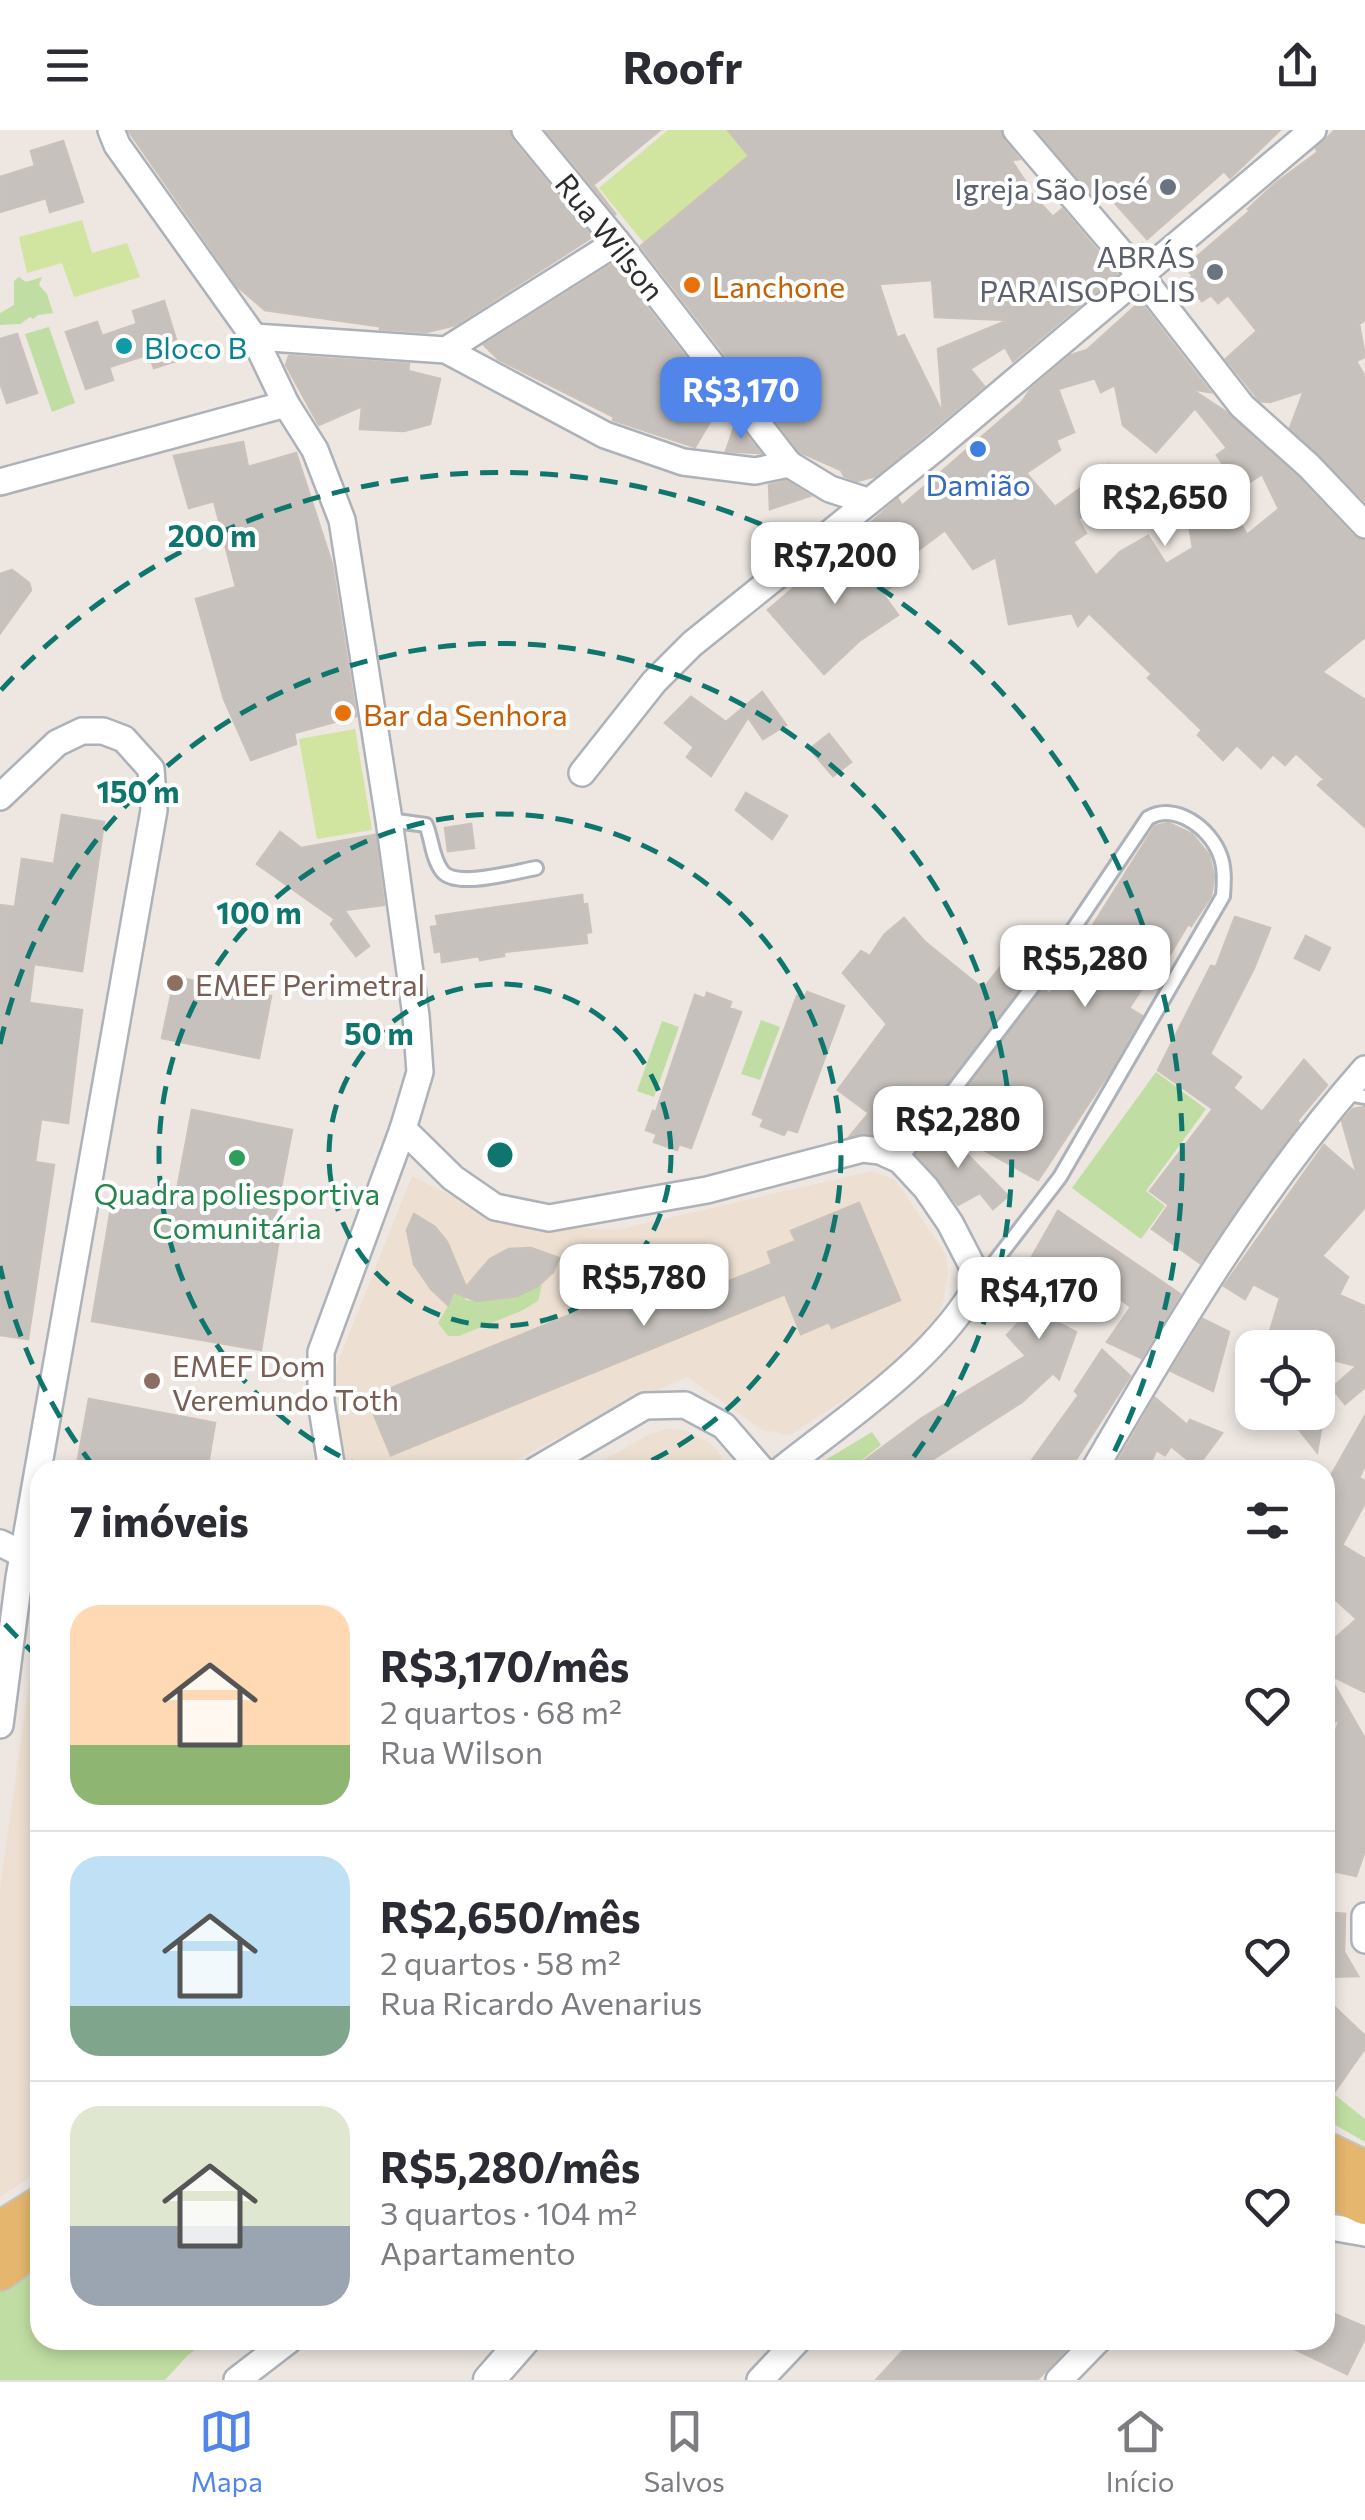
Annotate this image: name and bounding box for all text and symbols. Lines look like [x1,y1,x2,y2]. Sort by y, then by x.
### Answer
icon: menu [40,38,95,93]
text: Roofr [622,38,743,93]
icon: share [1270,38,1325,93]
street label: Rua Wilson [549,165,673,307]
place label: Igreja São José [954,169,1148,206]
marker: Igreja São José [1157,176,1179,198]
place label: ABRÁS PARAISOPOLIS [979,237,1195,308]
marker: ABRÁS PARAISOPOLIS [1204,261,1226,283]
place label: Lanchone [712,267,845,304]
marker: Lanchone [681,274,703,296]
place label: Bloco B [144,328,247,365]
marker: Bloco B [113,335,135,357]
pin: R$3,170 [649,357,833,442]
text: R$3,170 [682,369,800,409]
marker: Damião [967,438,989,460]
pin: R$2,650 [1073,464,1257,549]
place label: Damião [925,465,1031,502]
text: R$2,650 [1102,476,1228,516]
text: 200 m [168,516,256,553]
pin: R$7,200 [743,522,927,607]
text: R$7,200 [773,534,897,574]
place label: Bar da Senhora [363,695,568,732]
marker: Bar da Senhora [332,702,354,724]
text: 150 m [97,772,179,809]
text: 100 m [216,893,302,930]
pin: R$5,280 [993,925,1177,1010]
text: R$5,280 [1022,937,1148,977]
place label: EMEF Perimetral [195,965,425,1002]
marker: EMEF Perimetral [164,972,186,994]
text: 50 m [344,1014,414,1051]
pin: R$2,280 [866,1086,1050,1171]
text: R$2,280 [895,1098,1021,1138]
centre of rings [482,1137,518,1173]
marker: Quadra poliesportiva Comunitária [226,1147,248,1169]
place label: Quadra poliesportiva Comunitária [94,1174,380,1245]
pin: R$5,780 [552,1244,736,1329]
text: R$5,780 [582,1256,706,1296]
pin: R$4,170 [947,1257,1131,1342]
text: R$4,170 [980,1269,1098,1309]
map controls [1235,1330,1335,1430]
button: locate [1235,1330,1335,1430]
place label: EMEF Dom Veremundo Toth [172,1346,399,1417]
marker: EMEF Dom Veremundo Toth [141,1370,163,1392]
icon: filters [1240,1493,1295,1548]
text: 7 imóveis [70,1494,249,1546]
text: R$3,170/mês [380,1639,629,1691]
icon: home [150,1645,270,1765]
icon: heart [1240,1678,1295,1733]
text: 2 quartos · 68 m² [380,1691,622,1731]
text: Rua Wilson [380,1731,543,1771]
text: R$2,650/mês [380,1890,640,1942]
icon: home [150,1896,270,2016]
icon: heart [1240,1929,1295,1984]
text: 2 quartos · 58 m² [380,1942,621,1982]
text: Rua Ricardo Avenarius [380,1982,702,2022]
text: R$5,280/mês [380,2140,640,2192]
icon: home [150,2146,270,2266]
icon: heart [1240,2179,1295,2234]
text: 3 quartos · 104 m² [380,2192,637,2232]
text: Apartamento [380,2232,576,2272]
tab: Mapa [190,2404,263,2498]
tab: Salvos [644,2404,725,2498]
tab: Início [1106,2404,1175,2498]

